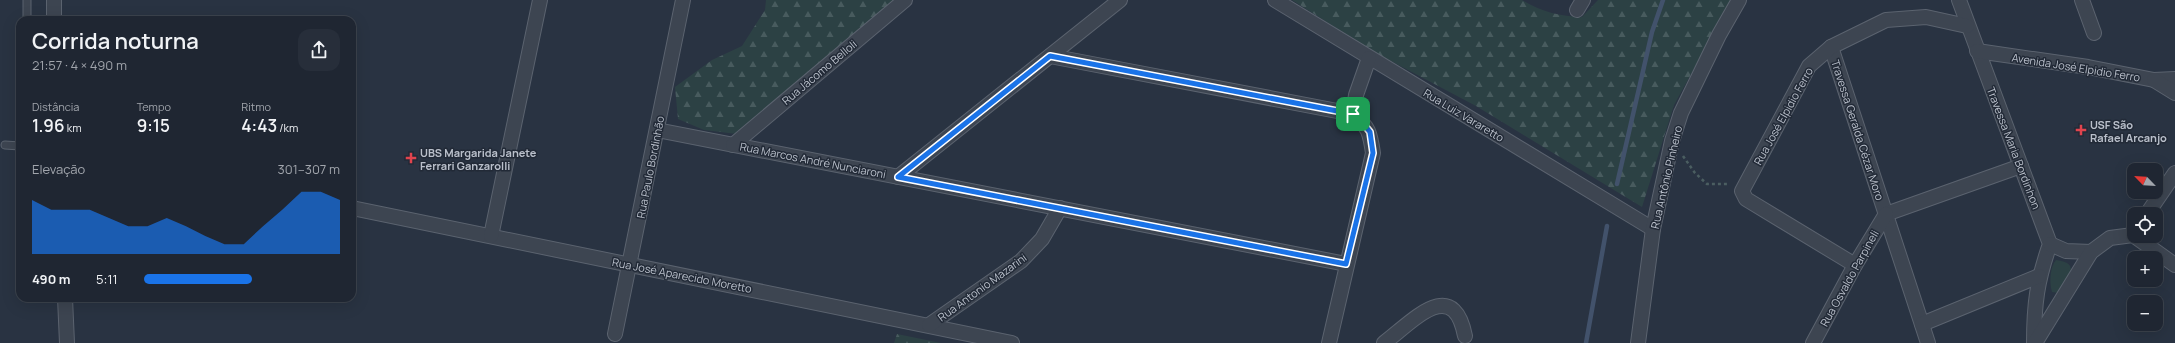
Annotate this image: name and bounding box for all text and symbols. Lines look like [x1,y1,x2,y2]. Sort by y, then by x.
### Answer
text: Corrida noturna [32,26,199,56]
button: share [298,29,340,71]
street label: Rua Jácomo Belloli [778,36,860,108]
street label: Avenida José Elpidio Ferro [2011,49,2142,85]
text: 21:57 · 4 × 490 m [32,56,127,74]
street label: Travessa Geralda Cézar Moro [1828,58,1888,203]
street label: Rua José Elpidio Ferro [1750,64,1816,168]
street label: Rua Luiz Vararetto [1421,85,1508,145]
street label: Travessa Maria Bordinhon [1984,85,2044,211]
pin [1336,97,1370,131]
text: Distância [32,99,79,114]
text: Tempo [137,99,171,114]
text: Ritmo [241,99,271,114]
icon: arrive [1342,103,1364,125]
text: 1.96 [32,114,65,137]
text: 9:15 [137,114,170,137]
text: 4:43 [241,114,277,137]
street label: Rua Paulo Bordinhão [633,114,667,219]
place label: USF São Rafael Arcanjo [2090,117,2167,145]
text: km [65,120,81,135]
text: /km [277,120,298,135]
street label: Rua Antônio Pinheiro [1647,123,1685,230]
marker: USF São Rafael Arcanjo [2075,124,2087,136]
street label: Rua Marcos André Nunciaroni [739,138,887,182]
place label: UBS Margarida Janete Ferrari Ganzarolli [420,145,537,173]
marker: UBS Margarida Janete Ferrari Ganzarolli [405,152,417,164]
text: Elevação [32,160,85,178]
text: 301–307 m [278,160,340,178]
north arrow [2127,163,2163,199]
map controls [2127,163,2163,331]
button: locate [2127,207,2163,243]
street label: Rua Osvaldo Parpineli [1816,227,1882,329]
street label: Rua Antonio Mazarini [935,250,1029,324]
button: + [2127,251,2163,287]
street label: Rua José Aparecido Moretto [611,254,754,296]
text: 490 m [32,270,71,288]
text: 5:11 [96,270,118,288]
button: − [2127,295,2163,331]

